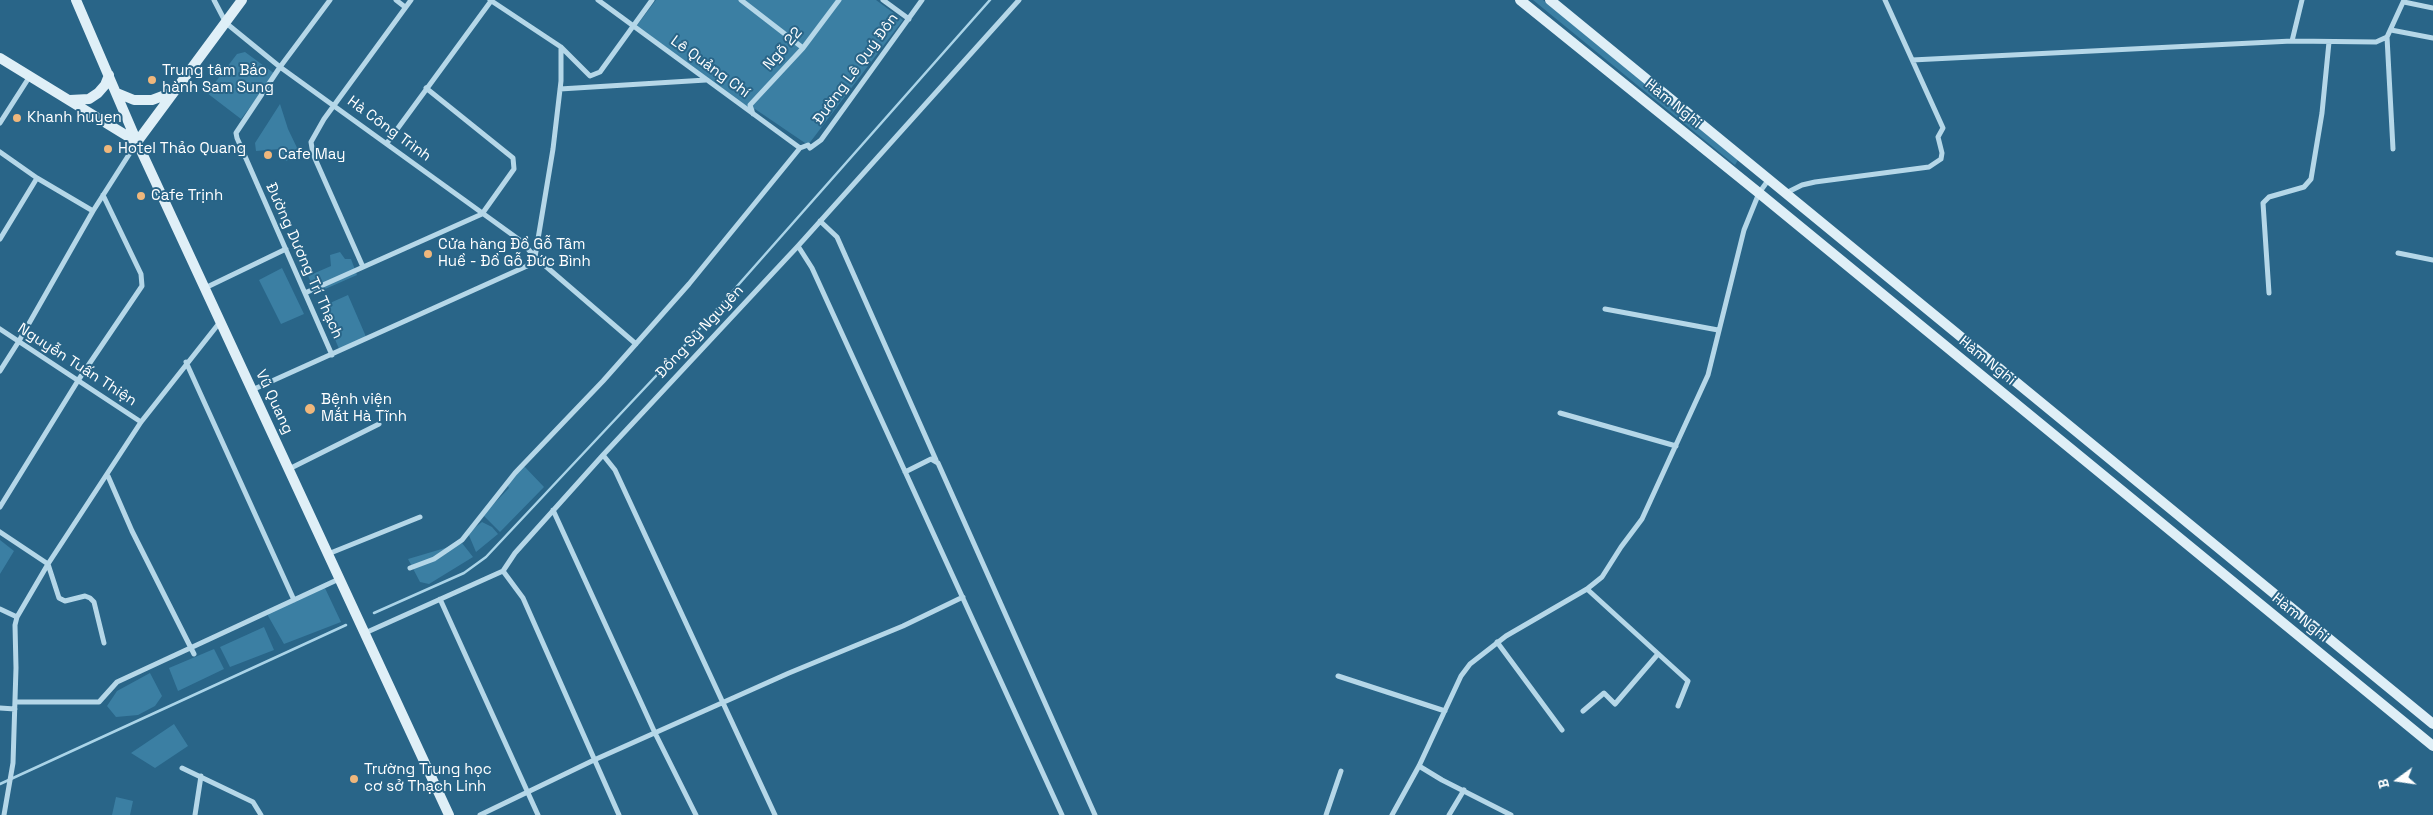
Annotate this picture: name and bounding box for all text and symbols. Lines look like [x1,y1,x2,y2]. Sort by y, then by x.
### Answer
street label: Đường Lê Quý Đôn [810,10,902,128]
street label: Ngõ 22 [760,24,806,74]
street label: Lê Quảng Chí [667,32,753,102]
place label: Trung tâm Bảo hành Sam Sung [162,62,274,97]
marker: Trung tâm Bảo hành Sam Sung [146,74,158,86]
street label: Hàm Nghi [1641,76,1705,132]
street label: Hà Công Trình [344,93,434,165]
place label: Khanh huyen [27,109,122,127]
marker: Khanh huyen [11,112,23,124]
place label: Hotel Thảo Quang [118,140,246,158]
marker: Hotel Thảo Quang [102,143,114,155]
place label: Cafe May [278,146,345,164]
marker: Cafe May [262,149,274,161]
street label: Đường Dương Trí Thạch [261,180,347,342]
place label: Cafe Trịnh [151,187,223,205]
marker: Cafe Trịnh [135,190,147,202]
place label: Cửa hàng Đồ Gỗ Tâm Huề - Đồ Gỗ Đức Bình [438,236,591,271]
marker: Cửa hàng Đồ Gỗ Tâm Huề - Đồ Gỗ Đức Bình [422,248,434,260]
street label: Đồng Sỹ Nguyên [652,282,748,382]
street label: Nguyễn Tuấn Thiện [14,320,140,410]
street label: Hàm Nghi [1955,333,2019,389]
street label: Vũ Quang [251,367,297,437]
place label: Bệnh viện Mắt Hà Tĩnh [321,391,407,426]
marker: Bệnh viện Mắt Hà Tĩnh [303,402,317,416]
street label: Hàm Nghi [2268,590,2332,646]
north arrow [2373,755,2423,805]
place label: Trường Trung học cơ sở Thạch Linh [364,761,492,796]
marker: Trường Trung học cơ sở Thạch Linh [348,773,360,785]
text: B [2374,777,2393,790]

